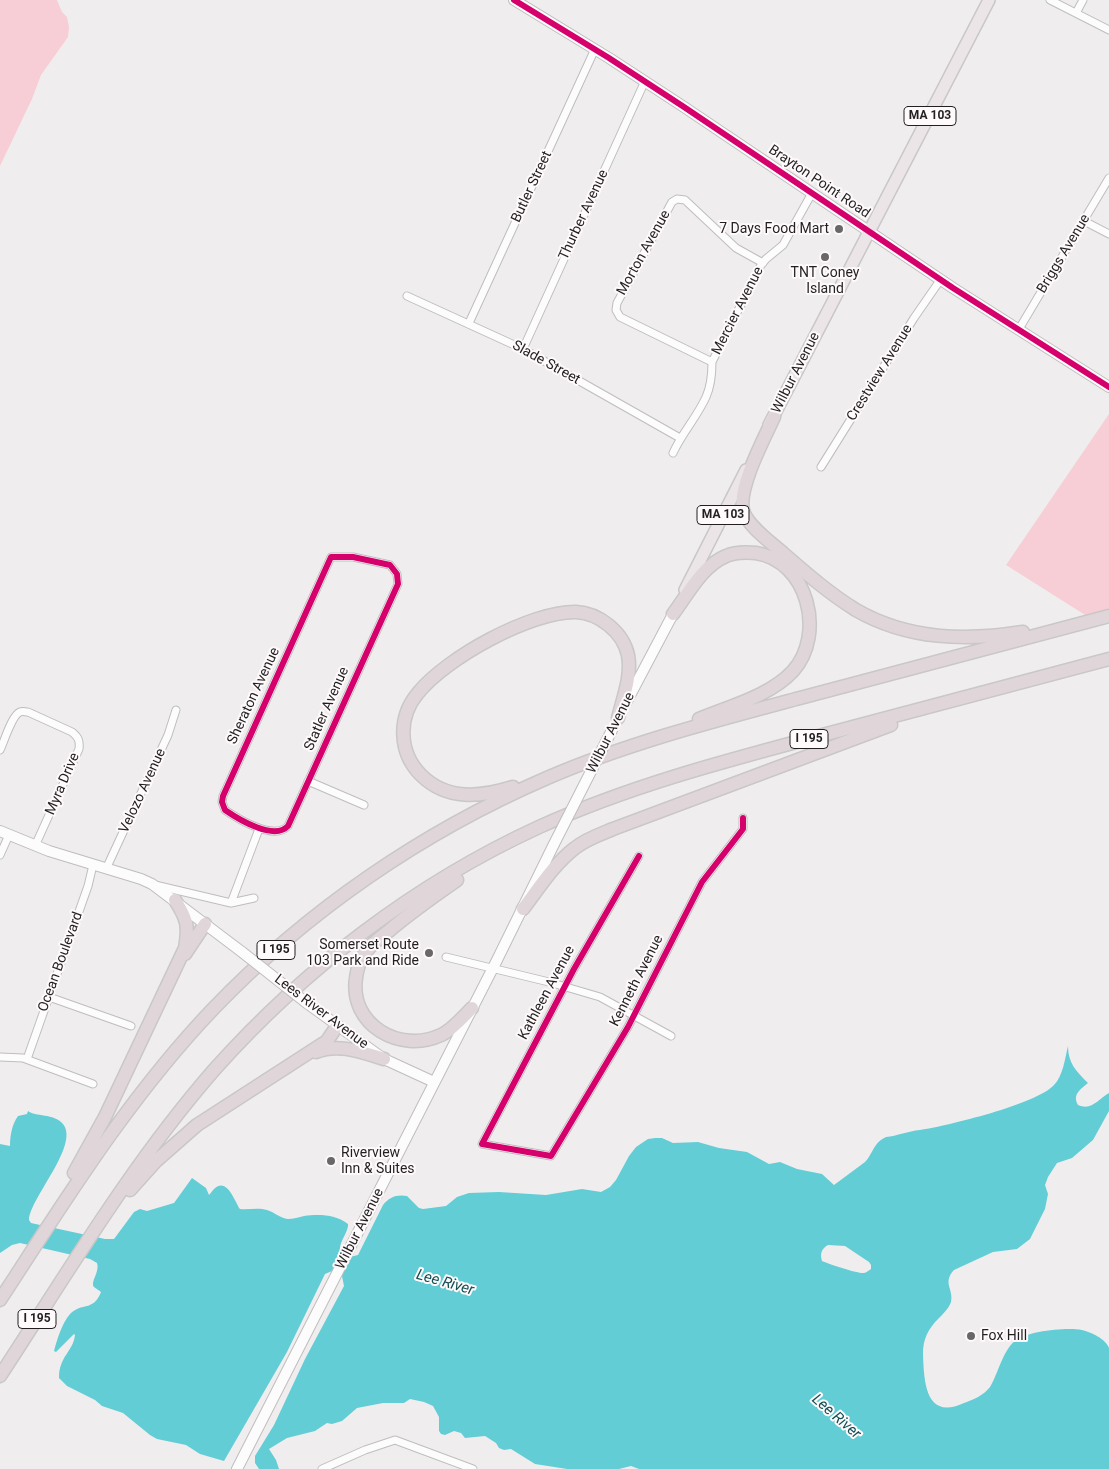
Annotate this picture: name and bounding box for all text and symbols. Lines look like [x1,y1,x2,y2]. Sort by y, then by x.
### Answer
road number: MA 103 [904,106,956,125]
street label: Brayton Point Road [765,142,873,222]
street label: Butler Street [508,149,556,225]
street label: Thurber Avenue [556,167,612,263]
street label: Morton Avenue [614,208,674,298]
street label: Briggs Avenue [1034,211,1094,297]
place label: 7 Days Food Mart [719,221,829,237]
marker: 7 Days Food Mart [833,223,845,235]
marker: TNT Coney Island [819,251,831,263]
street label: Mercier Avenue [709,264,767,358]
place label: TNT Coney Island [791,265,859,298]
street label: Crestview Avenue [844,322,916,424]
street label: Wilbur Avenue [768,330,824,416]
street label: Slade Street [509,337,583,389]
road number: MA 103 [697,506,749,524]
street label: Sheraton Avenue [224,645,284,747]
street label: Statler Avenue [301,665,353,753]
street label: Wilbur Avenue [583,690,639,776]
road number: I 195 [790,730,828,749]
street label: Velozo Avenue [116,746,170,836]
street label: Myra Drive [42,750,84,818]
street label: Ocean Boulevard [35,910,87,1014]
street label: Kenneth Avenue [607,932,667,1030]
place label: Somerset Route 103 Park and Ride [306,937,419,970]
road number: I 195 [257,940,295,960]
street label: Kathleen Avenue [515,943,579,1043]
marker: Somerset Route 103 Park and Ride [423,947,435,959]
street label: Lees River Avenue [271,971,371,1053]
place label: Riverview Inn & Suites [341,1145,415,1178]
marker: Riverview Inn & Suites [325,1155,337,1167]
street label: Wilbur Avenue [332,1186,388,1272]
water label: Lee River [414,1266,476,1300]
road number: I 195 [18,1310,56,1328]
place label: Fox Hill [981,1328,1027,1344]
marker: Fox Hill [965,1330,977,1342]
water label: Lee River [808,1391,864,1443]

